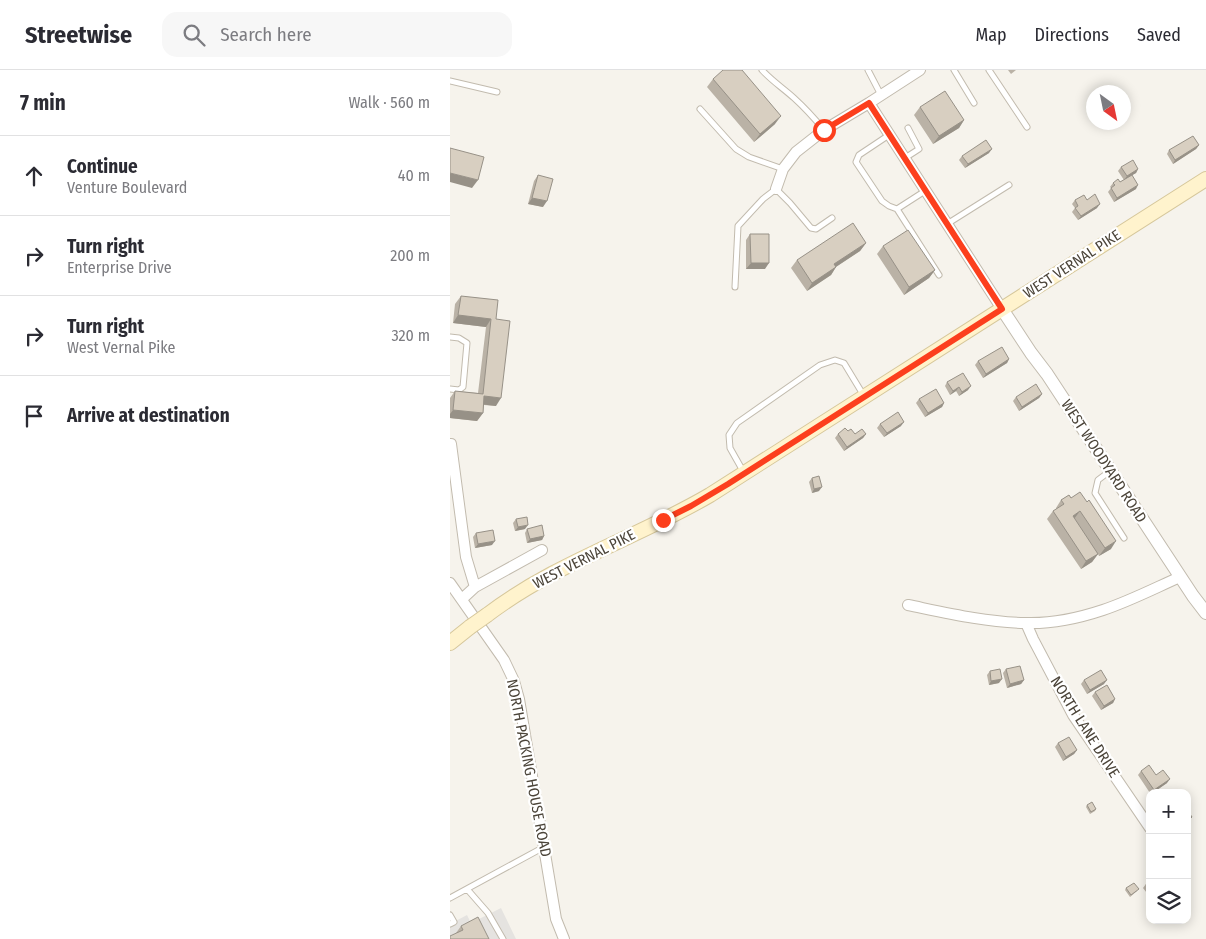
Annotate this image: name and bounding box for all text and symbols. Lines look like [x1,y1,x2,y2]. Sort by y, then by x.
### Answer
search box [162,12,512,57]
text: Streetwise [25,21,132,49]
icon: search [180,21,208,49]
text: Search here [220,23,312,46]
text: Map [975,24,1007,46]
text: Directions [1035,24,1109,46]
text: Saved [1137,24,1181,46]
north arrow [1086,85,1131,130]
text: 7 min [20,90,66,116]
text: Walk · 560 m [349,93,430,112]
route start [813,119,836,142]
text: Continue [67,155,138,178]
icon: ahead [20,162,48,190]
text: 40 m [398,166,430,185]
text: Venture Boulevard [67,178,187,197]
street label: WEST VERNAL PIKE [1020,226,1124,302]
text: Turn right [67,235,144,258]
icon: right [20,242,48,270]
text: 200 m [390,246,430,265]
text: Enterprise Drive [67,258,172,277]
text: Turn right [67,315,144,338]
icon: right [20,322,48,350]
text: 320 m [391,326,430,345]
text: West Vernal Pike [67,338,176,357]
street label: WEST WOODYARD ROAD [1058,396,1150,526]
icon: arrive [20,402,48,430]
text: Arrive at destination [67,404,230,427]
route end [652,509,675,532]
street label: WEST VERNAL PIKE [530,525,638,593]
street label: NORTH LANE DRIVE [1047,673,1123,781]
street label: NORTH PACKING HOUSE ROAD [503,678,555,858]
map controls [1146,789,1191,924]
button: + [1146,789,1191,834]
button: − [1146,834,1191,879]
button: layers [1146,879,1191,924]

